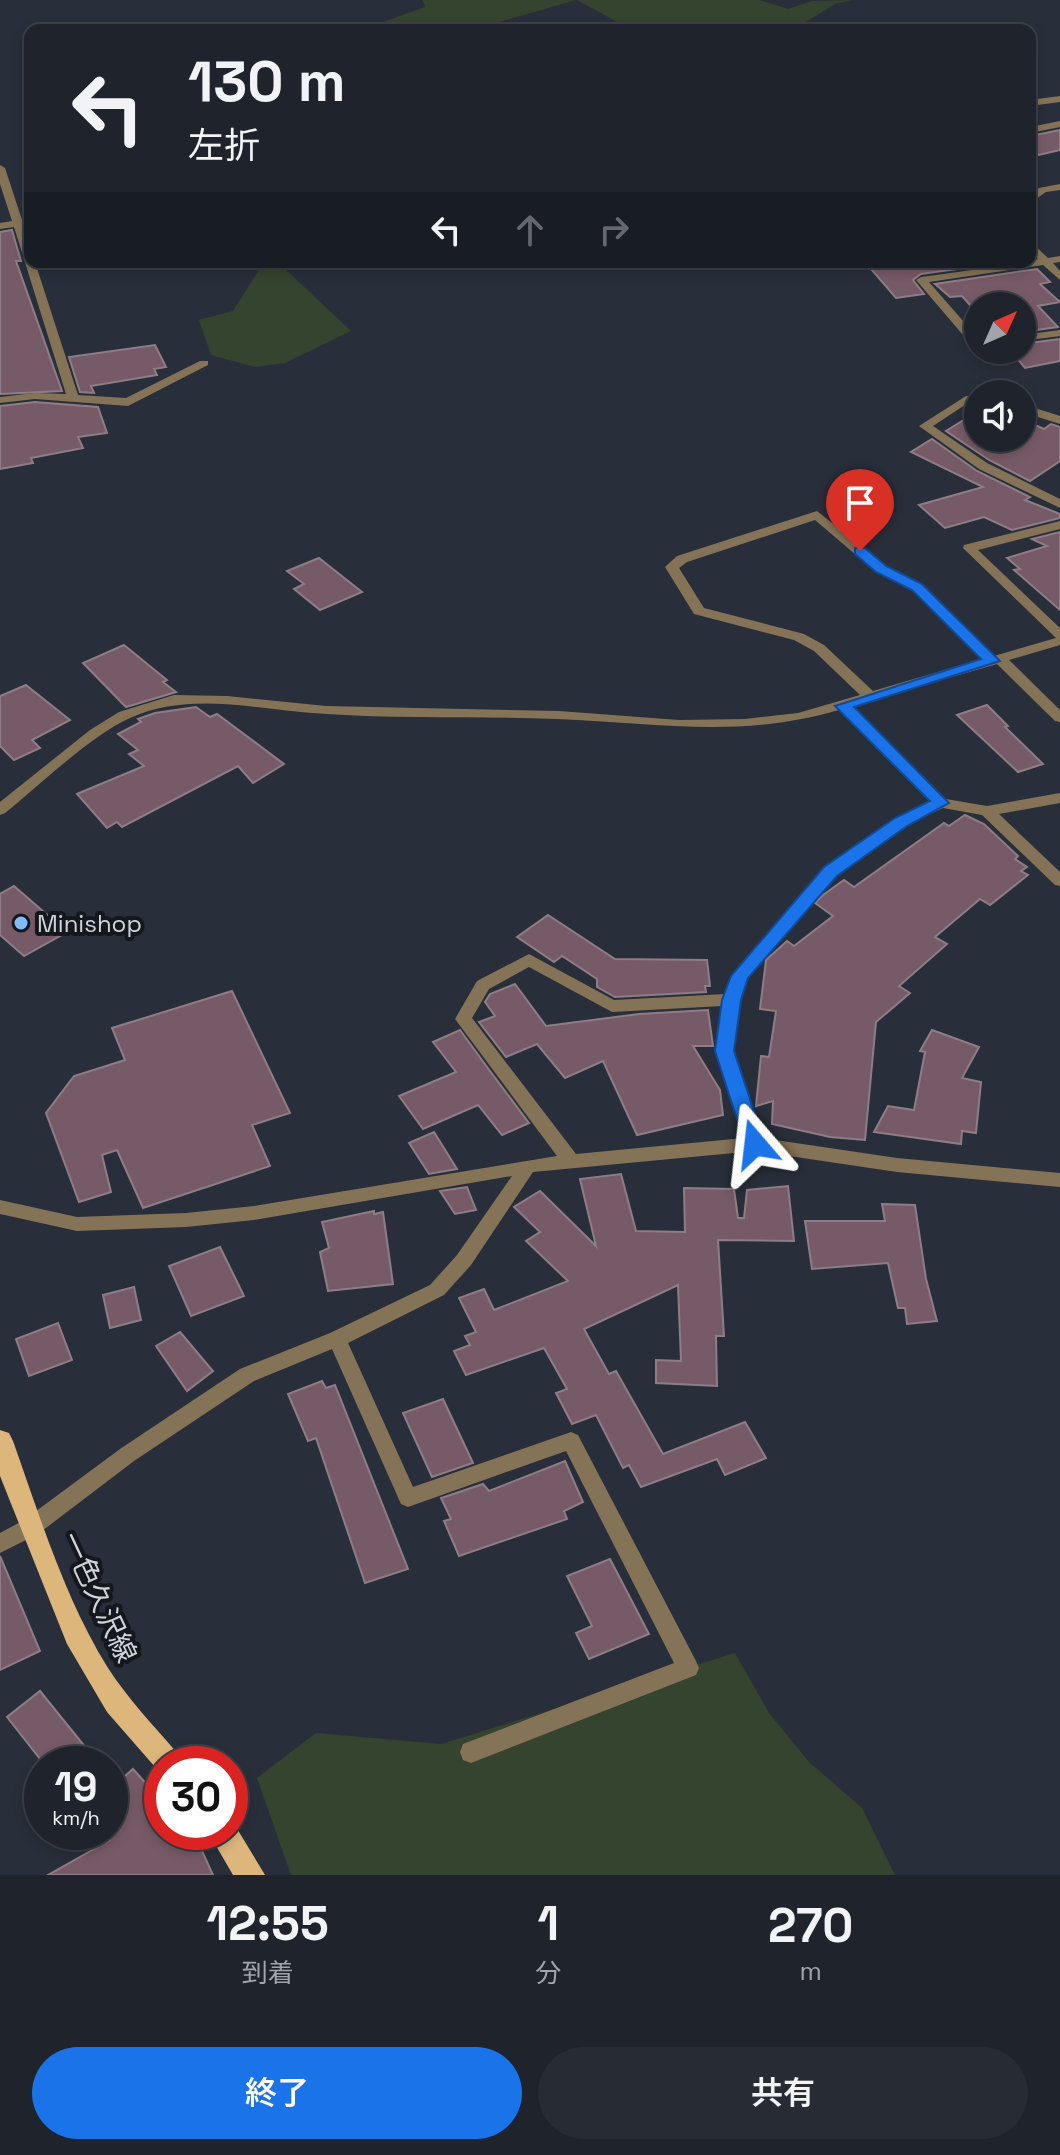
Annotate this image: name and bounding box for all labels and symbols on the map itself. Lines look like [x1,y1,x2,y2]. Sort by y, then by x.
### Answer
north arrow [964,292,1036,364]
pin [826,469,894,551]
place label: Minishop [37,908,142,939]
marker: Minishop [12,914,30,932]
position arrow [713,1102,797,1186]
street label: 一色久沢線 [53,1526,145,1668]
speed limit sign: 30 [144,1746,248,1850]

